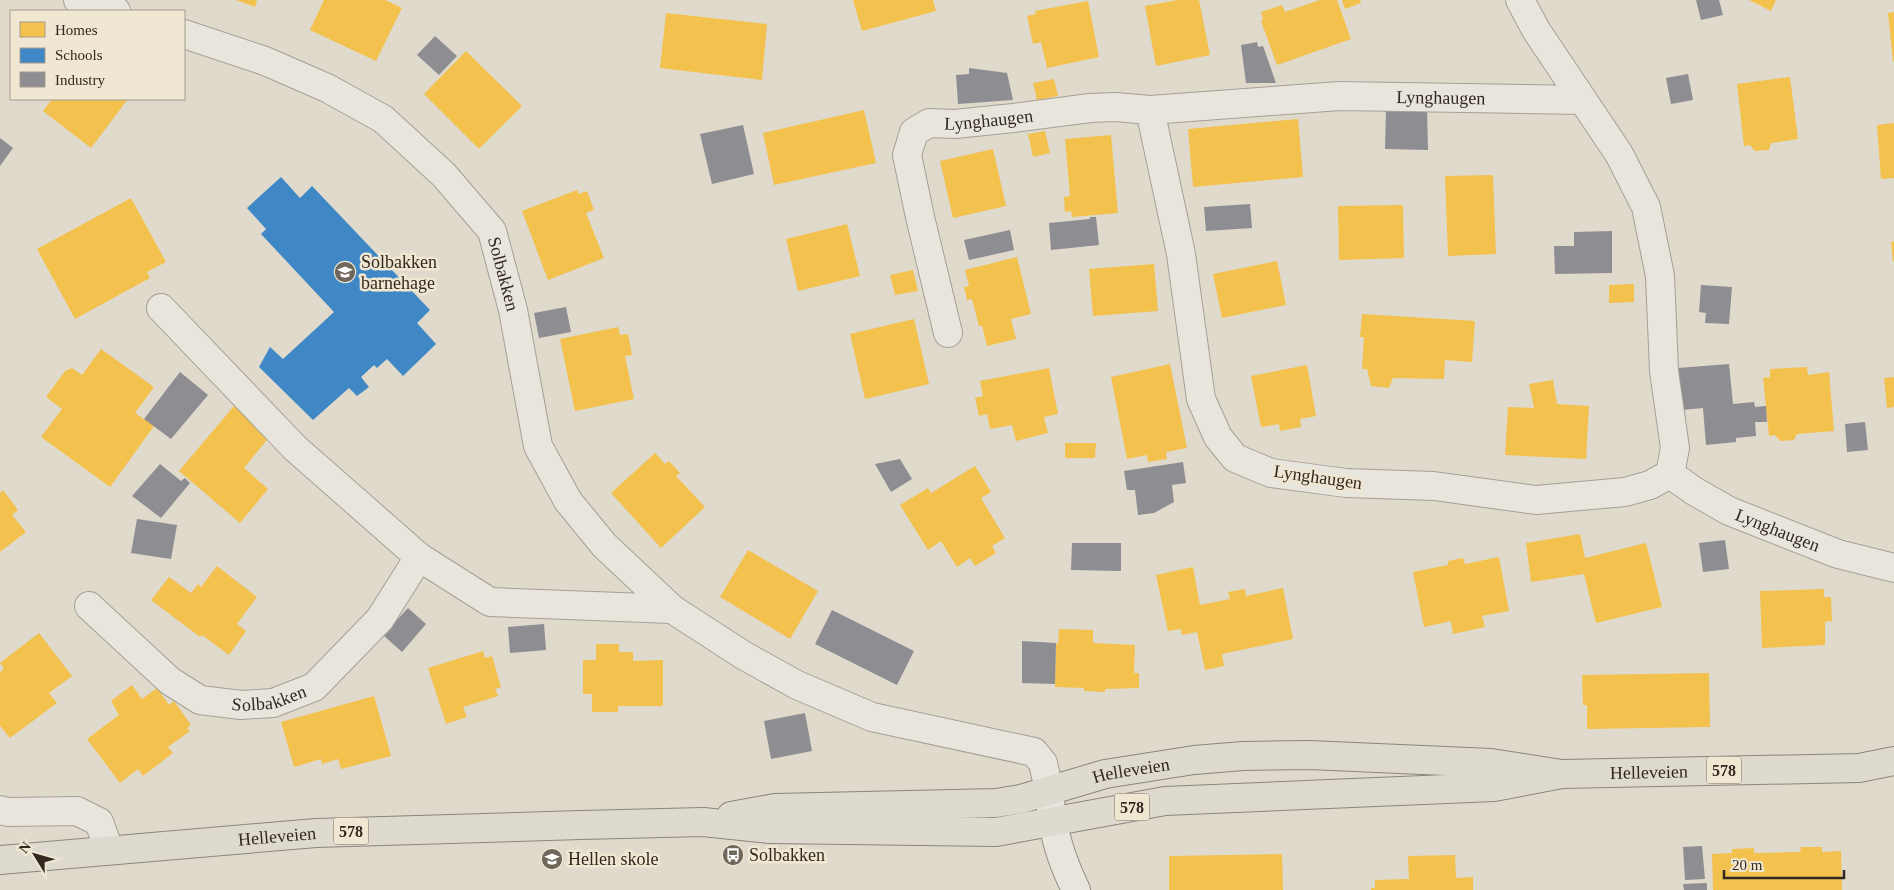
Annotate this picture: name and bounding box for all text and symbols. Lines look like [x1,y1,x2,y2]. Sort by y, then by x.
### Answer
legend [10,10,185,100]
text: Homes [55,22,98,38]
text: Schools [55,47,103,63]
text: Industry [55,72,105,88]
street label: Lynghaugen [1396,87,1486,108]
street label: Lynghaugen [944,106,1034,134]
street label: Solbakken [484,235,523,313]
place label: Solbakken barnehage [361,252,437,293]
school or university icon: Solbakken barnehage [333,260,357,284]
street label: Lynghaugen [1273,461,1363,493]
street label: Lynghaugen [1733,505,1823,556]
street label: Solbakken [231,681,309,715]
street label: Helleveien [1090,754,1171,787]
road number: 578 [1706,756,1742,784]
street label: Helleveien [1610,761,1688,783]
road number: 578 [1114,794,1150,820]
road number: 578 [334,818,368,844]
street label: Helleveien [237,823,317,850]
north arrow [10,830,60,880]
text: N [16,839,34,856]
bus stop icon: Solbakken [721,843,745,867]
place label: Solbakken [749,845,825,865]
school or university icon: Hellen skole [540,847,564,871]
scale bar [1724,848,1844,880]
place label: Hellen skole [568,849,658,869]
text: 20 m [1732,857,1763,873]

